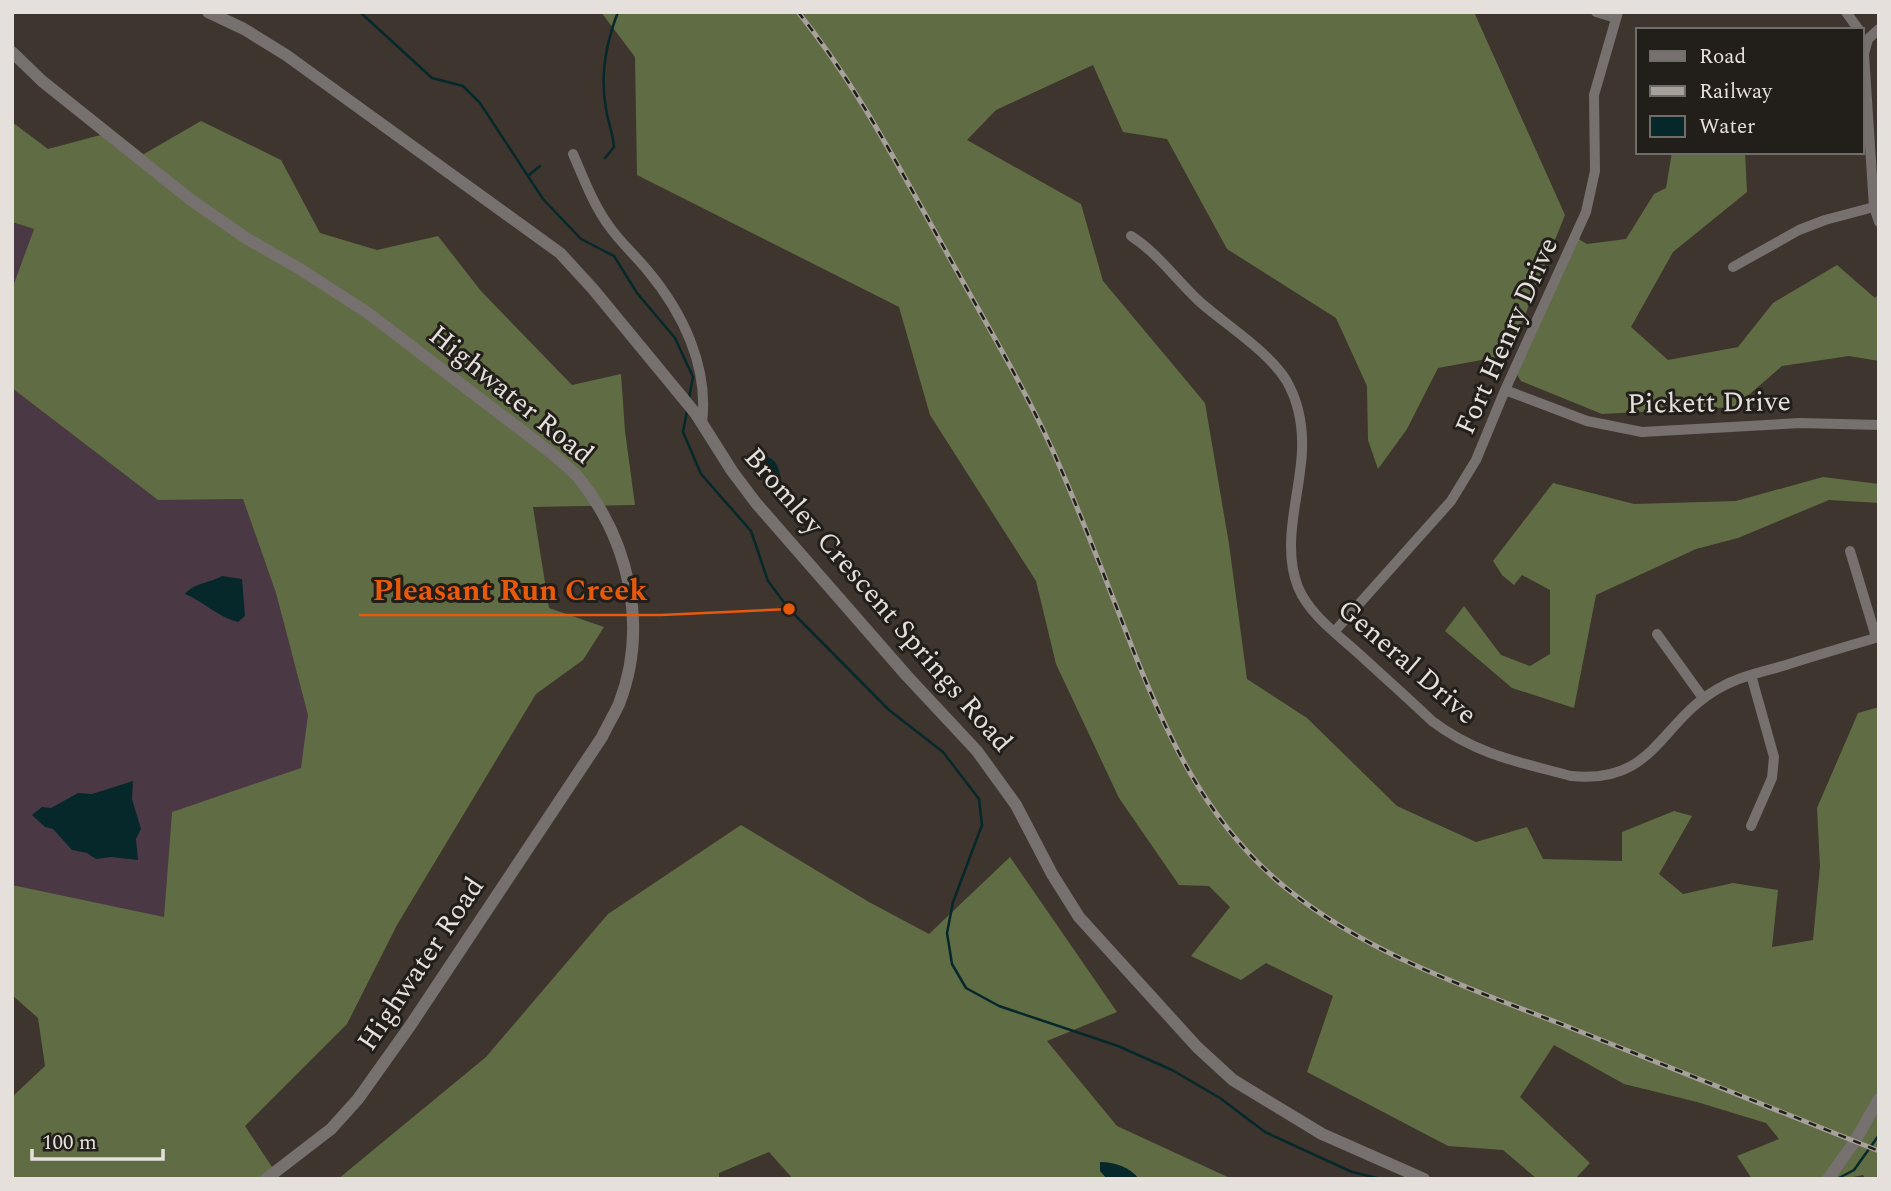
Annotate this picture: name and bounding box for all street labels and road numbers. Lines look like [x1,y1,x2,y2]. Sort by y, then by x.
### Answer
street label: Fort Henry Drive [1444,230,1570,442]
street label: Highwater Road [419,315,603,475]
street label: Pickett Drive [1627,380,1791,426]
street label: Bromley Crescent Springs Road [733,438,1023,762]
street label: General Drive [1327,589,1487,735]
street label: Highwater Road [347,868,495,1060]

